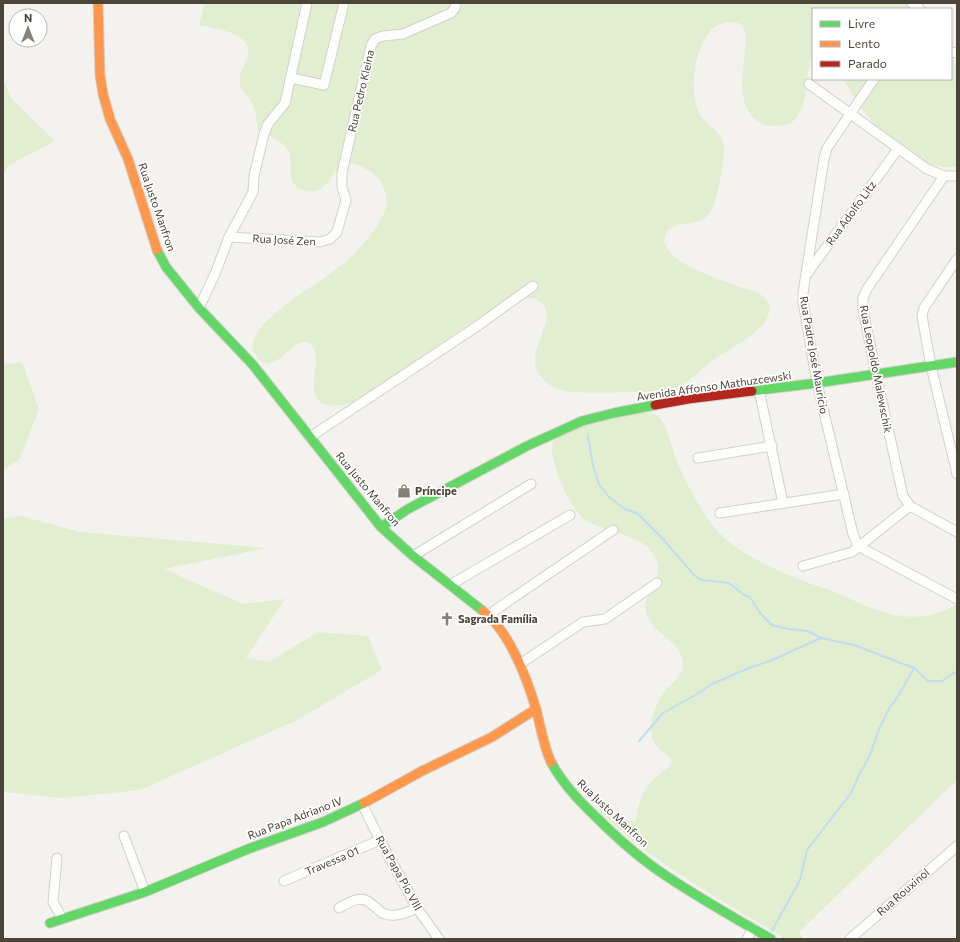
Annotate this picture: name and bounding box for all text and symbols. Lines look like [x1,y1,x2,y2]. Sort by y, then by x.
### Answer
north arrow [8,8,48,48]
legend [812,8,952,80]
text: N [24,11,32,24]
text: Livre [848,16,875,30]
text: Lento [848,36,880,50]
street label: Rua Pedro Kleina [345,49,376,133]
text: Parado [848,56,887,70]
street label: Rua Justo Manfron [135,161,179,253]
street label: Rua Adolfo Litz [823,178,879,247]
street label: Rua José Zen [252,231,316,249]
street label: Rua Padre José Maurício [797,295,831,415]
street label: Rua Leopoldo Malewschik [858,304,895,434]
street label: Avenida Affonso Mathuzcewski [636,368,792,403]
street label: Rua Justo Manfron [333,449,403,529]
shop icon: Príncipe [396,483,412,499]
place label: Príncipe [415,484,457,497]
church icon: Sagrada Família [439,611,455,627]
place label: Sagrada Família [458,612,538,625]
street label: Rua Justo Manfron [574,776,652,850]
street label: Rua Papa Adriano IV [246,793,345,842]
street label: Rua Papa Pio VIII [374,833,425,912]
street label: Travessa 01 [303,843,361,878]
street label: Rua Rouxinol [874,865,932,918]

